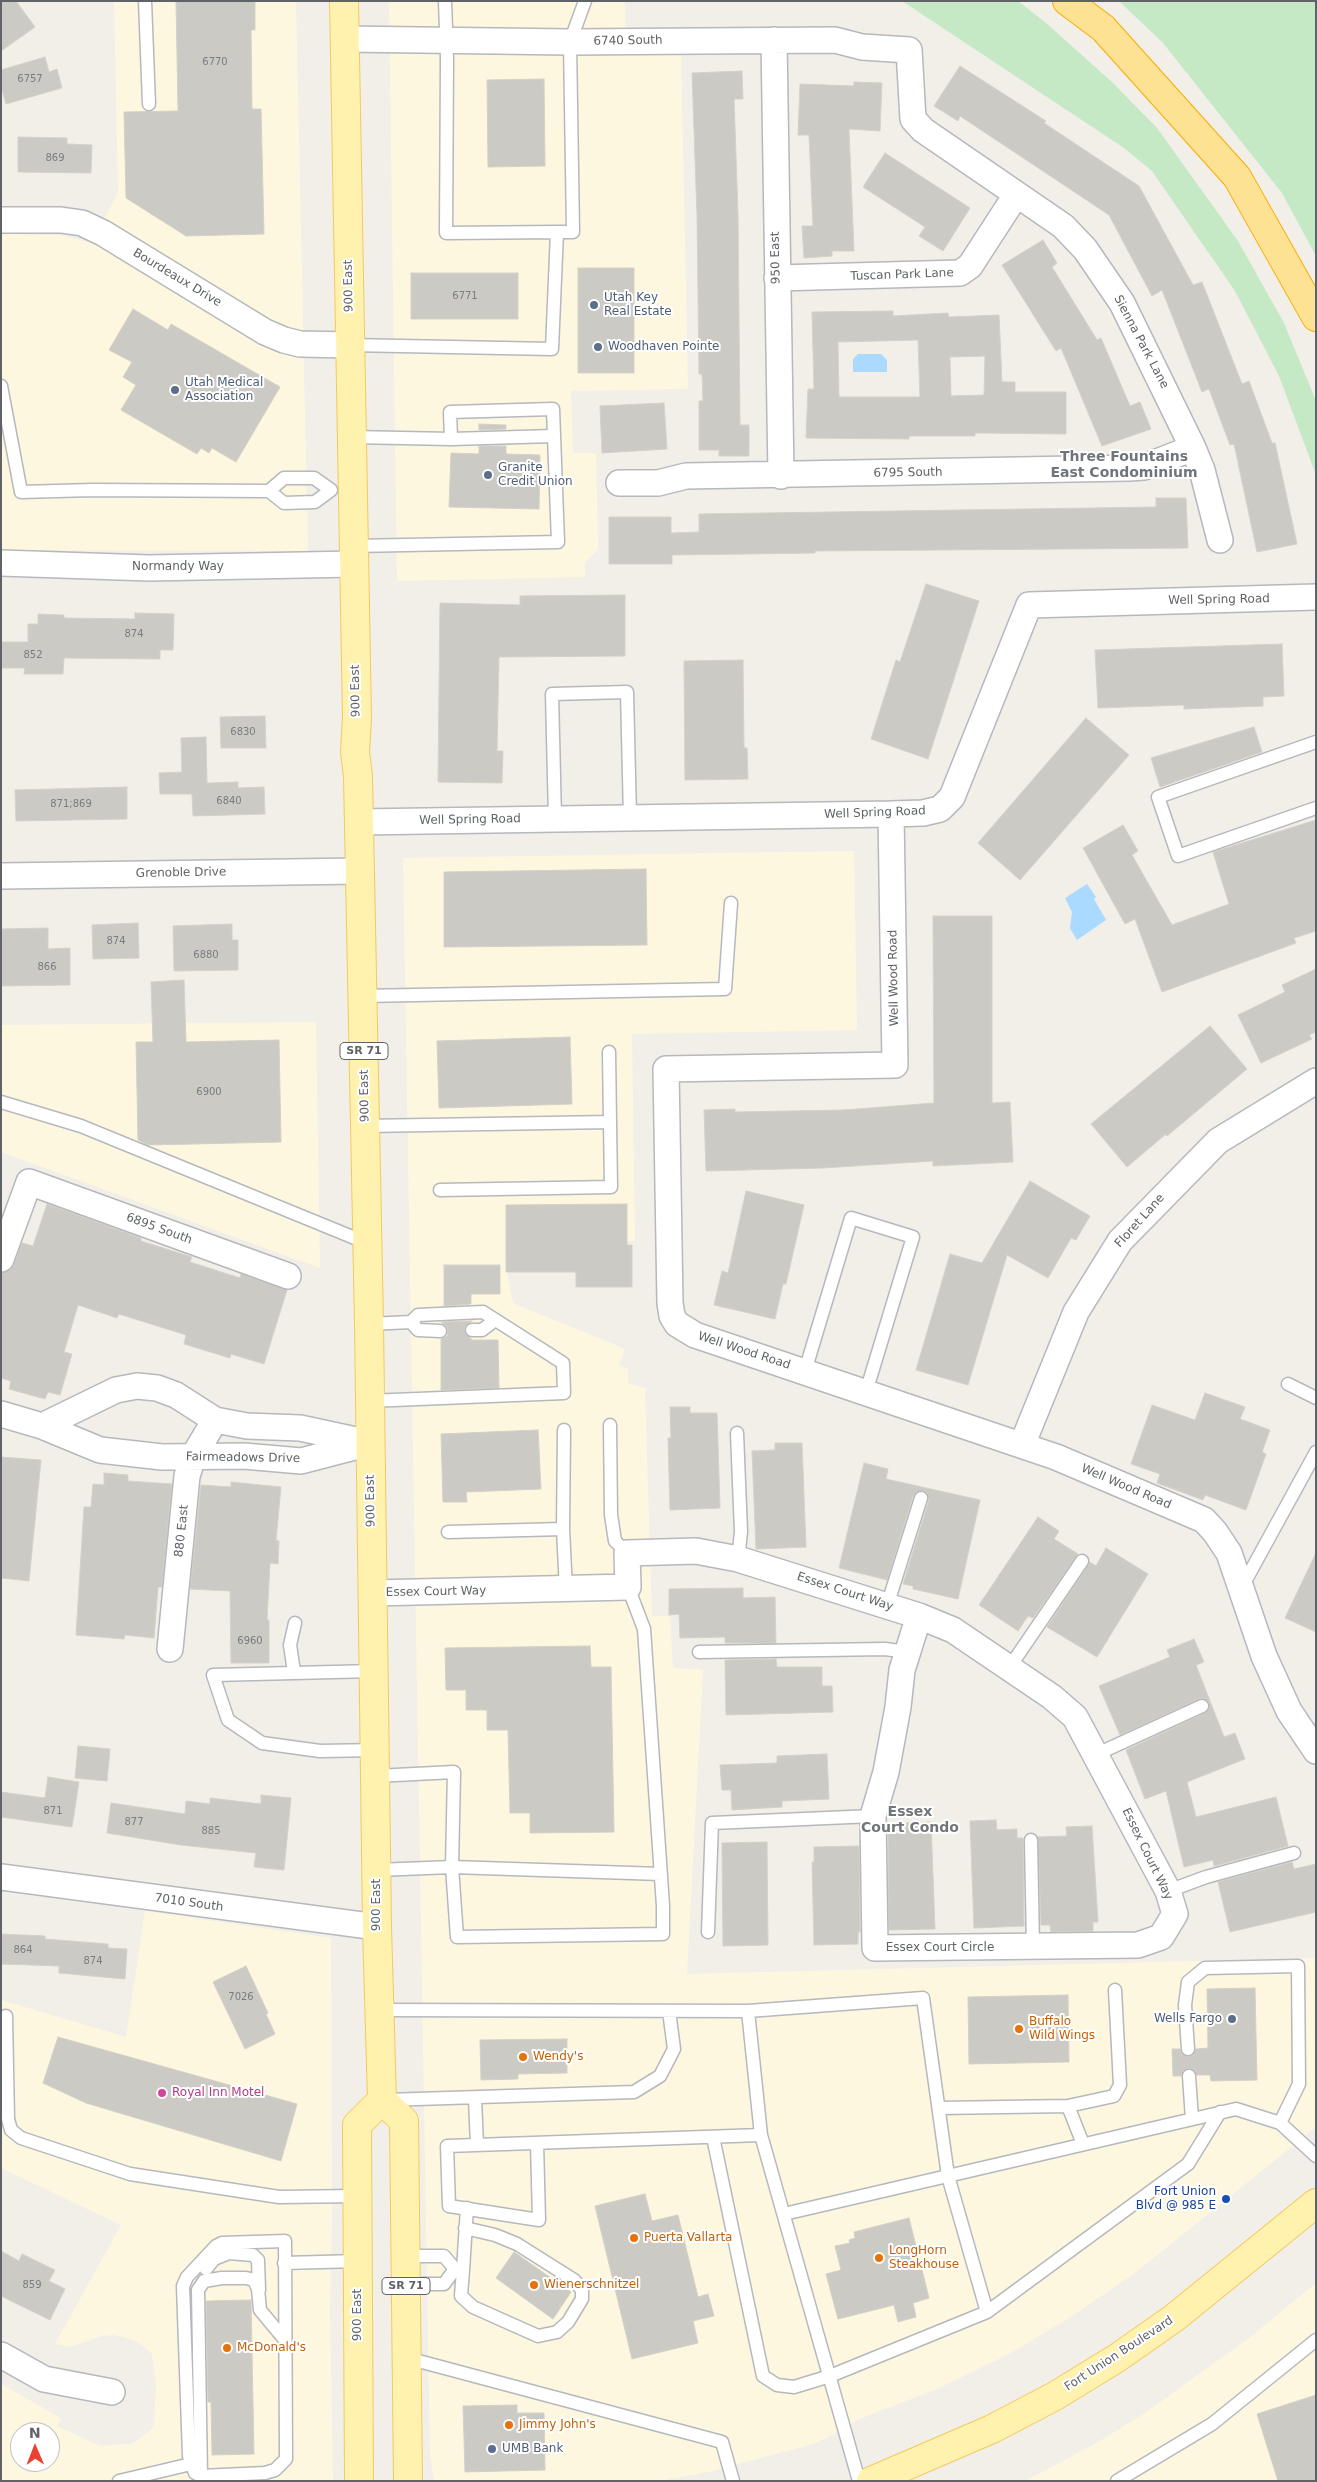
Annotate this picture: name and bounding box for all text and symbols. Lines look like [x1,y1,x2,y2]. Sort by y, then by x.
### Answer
street label: 6740 South [593,33,663,49]
house number: 6770 [202,56,228,68]
house number: 6757 [17,73,43,85]
house number: 869 [45,152,65,164]
street label: 950 East [768,232,784,284]
street label: Bourdeaux Drive [130,246,224,310]
street label: 900 East [341,260,357,312]
street label: Tuscan Park Lane [850,266,954,284]
house number: 6771 [452,290,478,302]
place label: Utah Key Real Estate [604,291,672,319]
street label: Sienna Park Lane [1110,293,1172,391]
marker: Utah Key Real Estate [588,299,600,311]
place label: Woodhaven Pointe [608,340,720,354]
marker: Woodhaven Pointe [592,341,604,353]
place label: Utah Medical Association [185,376,263,404]
marker: Utah Medical Association [169,384,181,396]
district label: Three Fountains East Condominium [1050,449,1198,482]
place label: Granite Credit Union [498,461,573,489]
street label: 6795 South [873,465,943,481]
marker: Granite Credit Union [482,469,494,481]
street label: Normandy Way [132,560,224,574]
street label: Well Spring Road [1168,592,1270,608]
house number: 874 [124,628,144,640]
house number: 852 [23,649,43,661]
street label: 900 East [348,665,364,717]
house number: 6830 [230,726,256,738]
house number: 6840 [216,795,242,807]
house number: 871;869 [50,798,92,810]
street label: Well Spring Road [824,804,926,822]
street label: Well Spring Road [419,812,521,828]
street label: Grenoble Drive [136,865,226,881]
street label: Well Wood Road [886,930,902,1026]
house number: 874 [106,935,126,947]
house number: 6880 [193,949,219,961]
house number: 866 [37,961,57,973]
road number: SR 71 [340,1042,388,1060]
street label: 900 East [357,1070,373,1122]
house number: 6900 [196,1086,222,1098]
street label: Floret Lane [1112,1191,1168,1251]
street label: 6895 South [124,1210,194,1248]
street label: Well Wood Road [696,1329,792,1373]
street label: Fairmeadows Drive [186,1450,300,1466]
street label: Well Wood Road [1079,1462,1173,1512]
street label: 900 East [363,1475,379,1527]
street label: 880 East [172,1504,192,1558]
street label: Essex Court Way [795,1570,895,1614]
street label: Essex Court Way [386,1584,486,1600]
house number: 6960 [237,1635,263,1647]
district label: Essex Court Condo [861,1804,959,1836]
house number: 871 [43,1805,63,1817]
street label: Essex Court Way [1118,1806,1176,1902]
house number: 877 [124,1816,144,1828]
house number: 885 [201,1825,221,1837]
street label: 900 East [370,1879,384,1931]
street label: 7010 South [154,1891,224,1915]
street label: Essex Court Circle [886,1941,994,1955]
house number: 864 [13,1944,33,1956]
house number: 874 [83,1955,103,1967]
house number: 7026 [228,1991,254,2003]
place label: Wells Fargo [1154,2012,1222,2026]
marker: Wells Fargo [1226,2013,1238,2025]
place label: Buffalo Wild Wings [1029,2015,1095,2043]
marker: Buffalo Wild Wings [1013,2023,1025,2035]
place label: Wendy's [533,2050,583,2064]
marker: Wendy's [517,2051,529,2063]
place label: Royal Inn Motel [172,2086,264,2100]
marker: Royal Inn Motel [156,2087,168,2099]
place label: Fort Union Blvd @ 985 E [1136,2185,1216,2213]
marker: Fort Union Blvd @ 985 E [1220,2193,1232,2205]
place label: Puerta Vallarta [644,2231,732,2245]
marker: Puerta Vallarta [628,2232,640,2244]
place label: LongHorn Steakhouse [889,2244,959,2272]
marker: LongHorn Steakhouse [873,2252,885,2264]
road number: SR 71 [382,2278,430,2294]
place label: Wienerschnitzel [544,2278,639,2292]
house number: 859 [22,2279,42,2291]
marker: Wienerschnitzel [528,2279,540,2291]
street label: 900 East [351,2289,365,2341]
street label: Fort Union Boulevard [1062,2314,1176,2394]
place label: McDonald's [237,2341,306,2355]
marker: McDonald's [221,2342,233,2354]
place label: Jimmy John's [519,2418,596,2432]
marker: Jimmy John's [503,2419,515,2431]
north arrow [10,2422,60,2472]
text: N [29,2425,41,2441]
place label: UMB Bank [502,2442,563,2456]
marker: UMB Bank [486,2443,498,2455]

